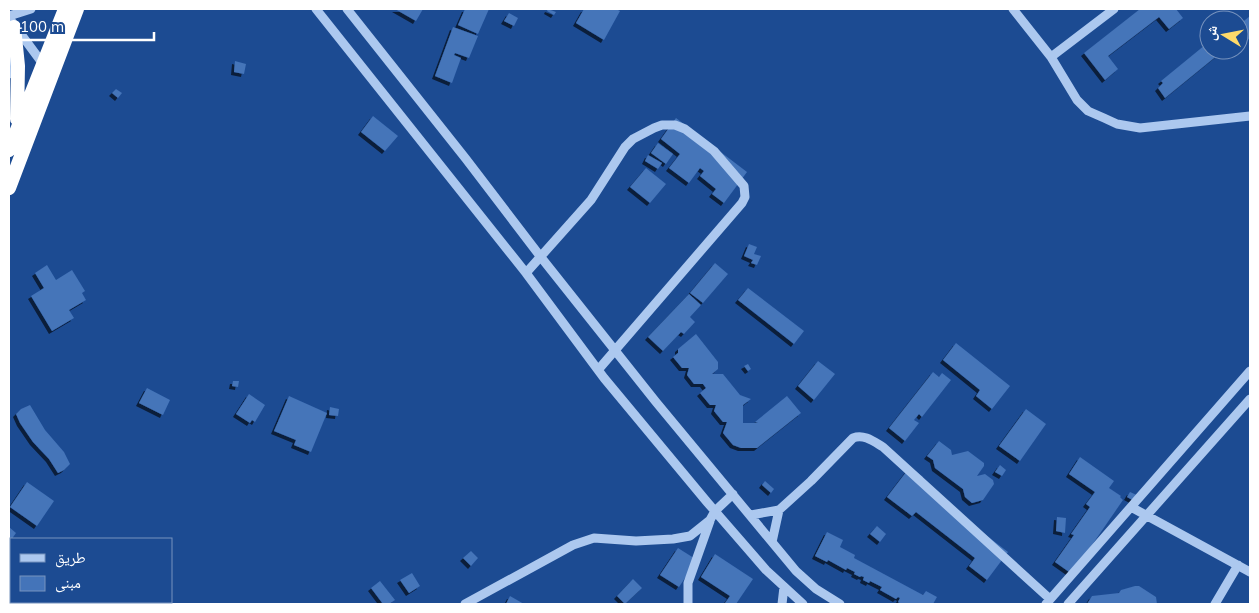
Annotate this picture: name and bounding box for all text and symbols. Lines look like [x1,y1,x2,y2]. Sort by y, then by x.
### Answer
scale bar [12,10,155,42]
north arrow [1199,10,1249,60]
text: 100 m [20,17,64,36]
text: ش [1201,24,1221,42]
legend [10,538,172,603]
text: طريق [55,548,86,568]
text: مبنى [55,573,81,593]

